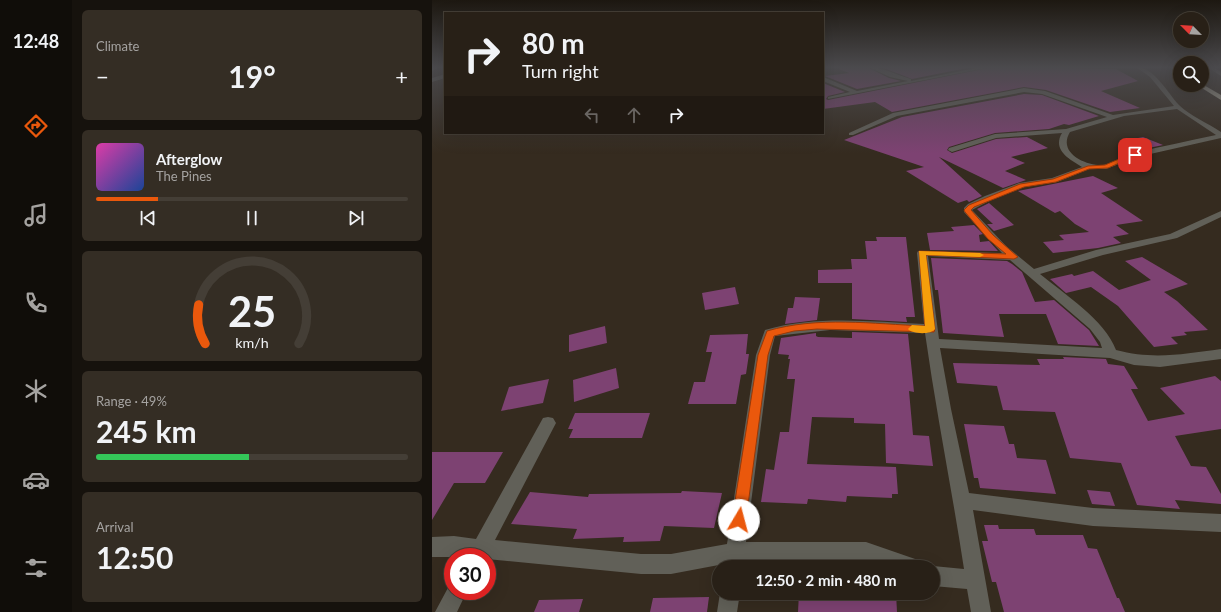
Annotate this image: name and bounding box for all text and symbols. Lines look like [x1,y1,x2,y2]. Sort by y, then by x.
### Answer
north arrow [1173,12,1209,48]
map controls [1173,12,1209,92]
text: 80 m [522,26,585,60]
icon: right [456,28,508,80]
text: 12:48 [13,30,59,52]
text: Climate [96,38,139,54]
button: search [1173,56,1209,92]
text: 19° [228,58,276,94]
text: Turn right [522,60,599,82]
text: − [96,63,109,90]
text: + [395,63,408,90]
icon: left [581,104,603,126]
icon: ahead [623,104,645,126]
icon: right [665,104,687,126]
icon: directions [22,112,50,140]
pin [1118,138,1152,172]
icon: arrive [1124,144,1146,166]
text: Afterglow [156,150,222,168]
text: The Pines [156,168,212,184]
icon: music [22,201,50,229]
icon: previous [137,207,159,229]
icon: pause [241,207,263,229]
icon: next [345,207,367,229]
text: 25 [228,286,276,336]
icon: phone [22,289,50,317]
text: km/h [235,334,269,351]
icon: climate [22,377,50,405]
text: Range · 49% [96,393,167,409]
text: 245 km [96,413,197,449]
icon: car [22,466,50,494]
position arrow [718,499,760,541]
text: Arrival [96,519,133,535]
text: 12:50 [96,539,173,575]
speed limit sign: 30 [444,548,496,600]
icon: filters [22,554,50,582]
text: 12:50 · 2 min · 480 m [756,571,896,589]

